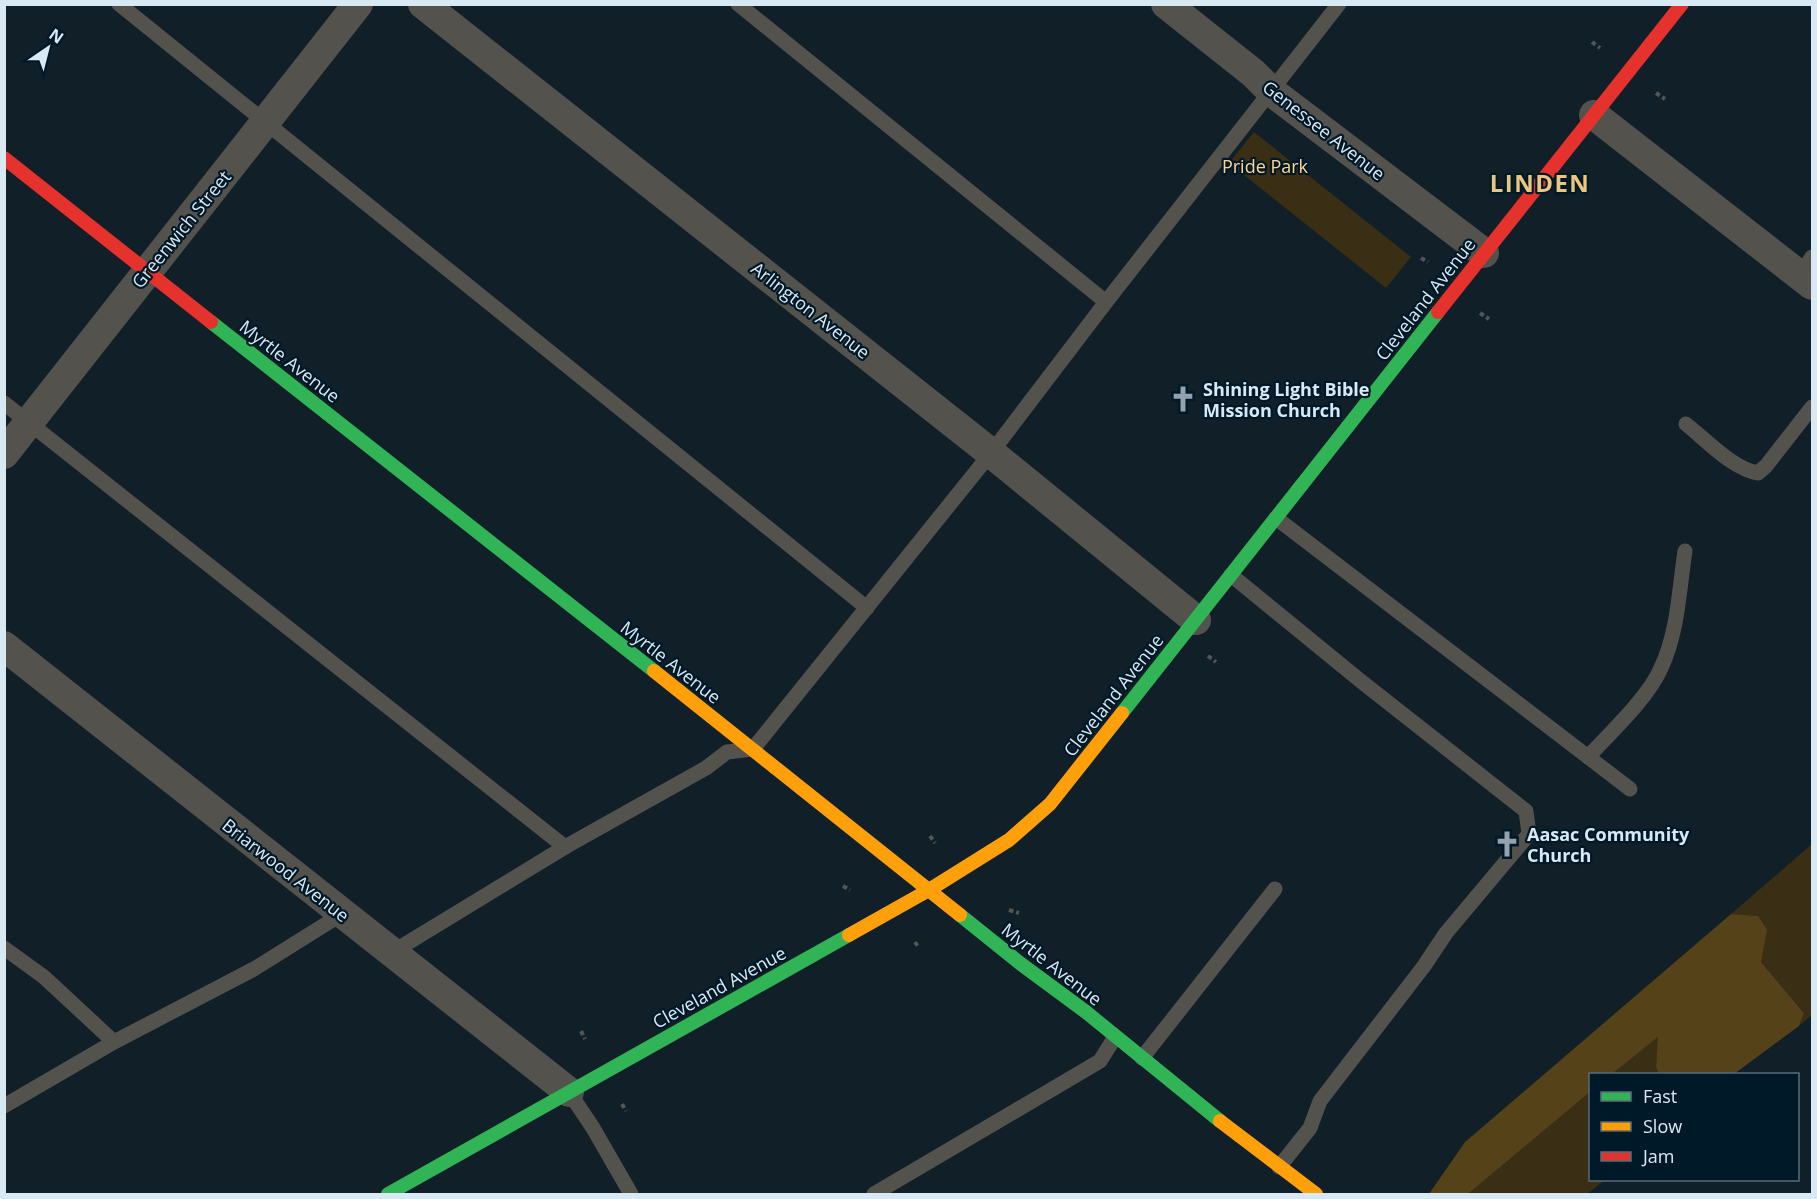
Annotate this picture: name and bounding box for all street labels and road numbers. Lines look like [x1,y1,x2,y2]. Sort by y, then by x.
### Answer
street label: Genessee Avenue [1258,75,1390,185]
street label: Greenwich Street [126,165,236,293]
street label: Cleveland Avenue [1370,233,1480,365]
street label: Arlington Avenue [747,256,875,364]
street label: Myrtle Avenue [235,314,345,408]
street label: Myrtle Avenue [616,615,726,709]
street label: Cleveland Avenue [1058,629,1168,761]
street label: Briarwood Avenue [218,813,354,927]
street label: Myrtle Avenue [997,917,1107,1011]
street label: Cleveland Avenue [648,940,790,1034]

